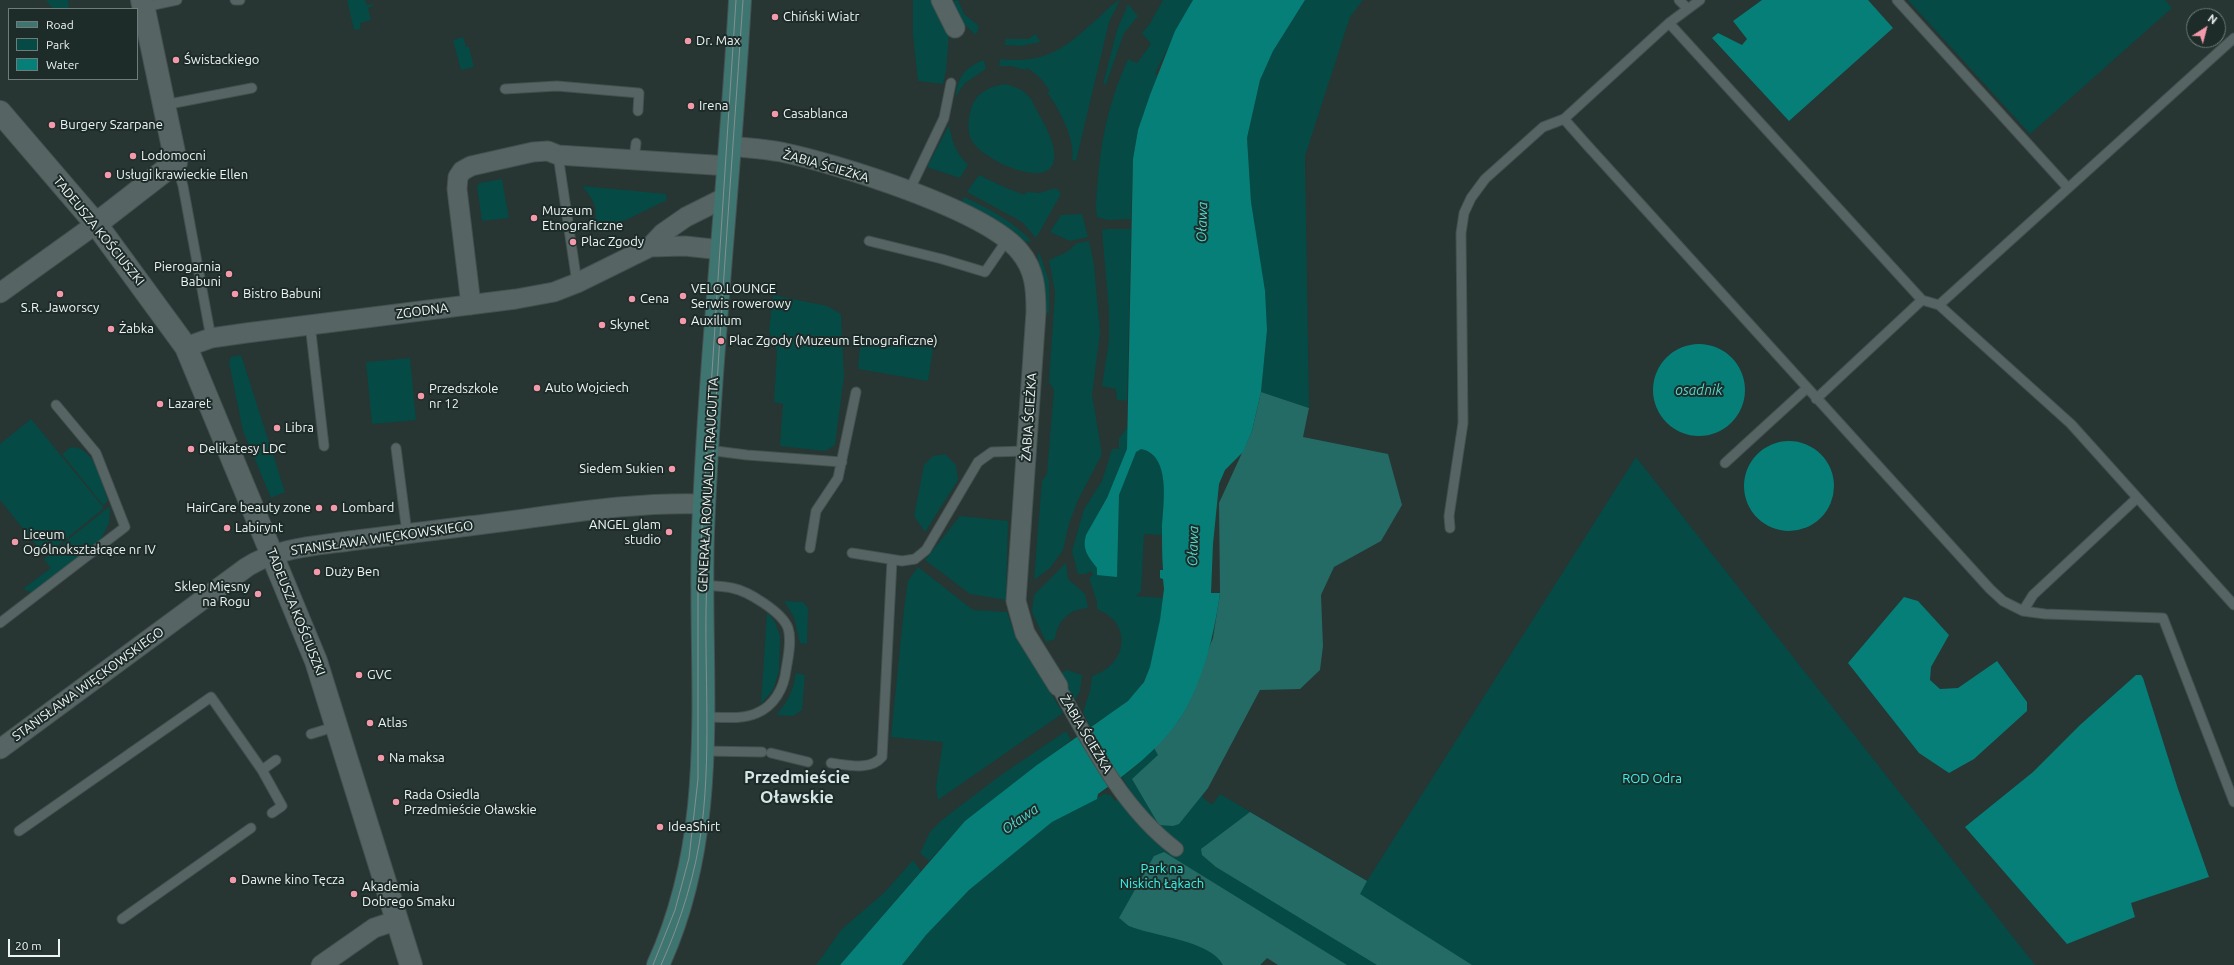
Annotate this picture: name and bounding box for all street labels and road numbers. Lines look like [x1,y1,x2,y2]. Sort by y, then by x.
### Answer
street label: ŻABIA ŚCIEŻKA [781,146,871,186]
street label: TADEUSZA KOŚCIUSZKI [50,173,148,289]
street label: ZGODNA [395,300,449,322]
street label: ŻABIA ŚCIEŻKA [1018,372,1040,462]
street label: GENERAŁA ROMUALDA TRAUGUTTA [695,377,721,593]
street label: STANISŁAWA WIĘCKOWSKIEGO [290,517,474,559]
street label: TADEUSZA KOŚCIUSZKI [263,546,329,678]
street label: STANISŁAWA WIĘCKOWSKIEGO [9,624,167,744]
street label: ŻABIA ŚCIEŻKA [1056,692,1116,776]

